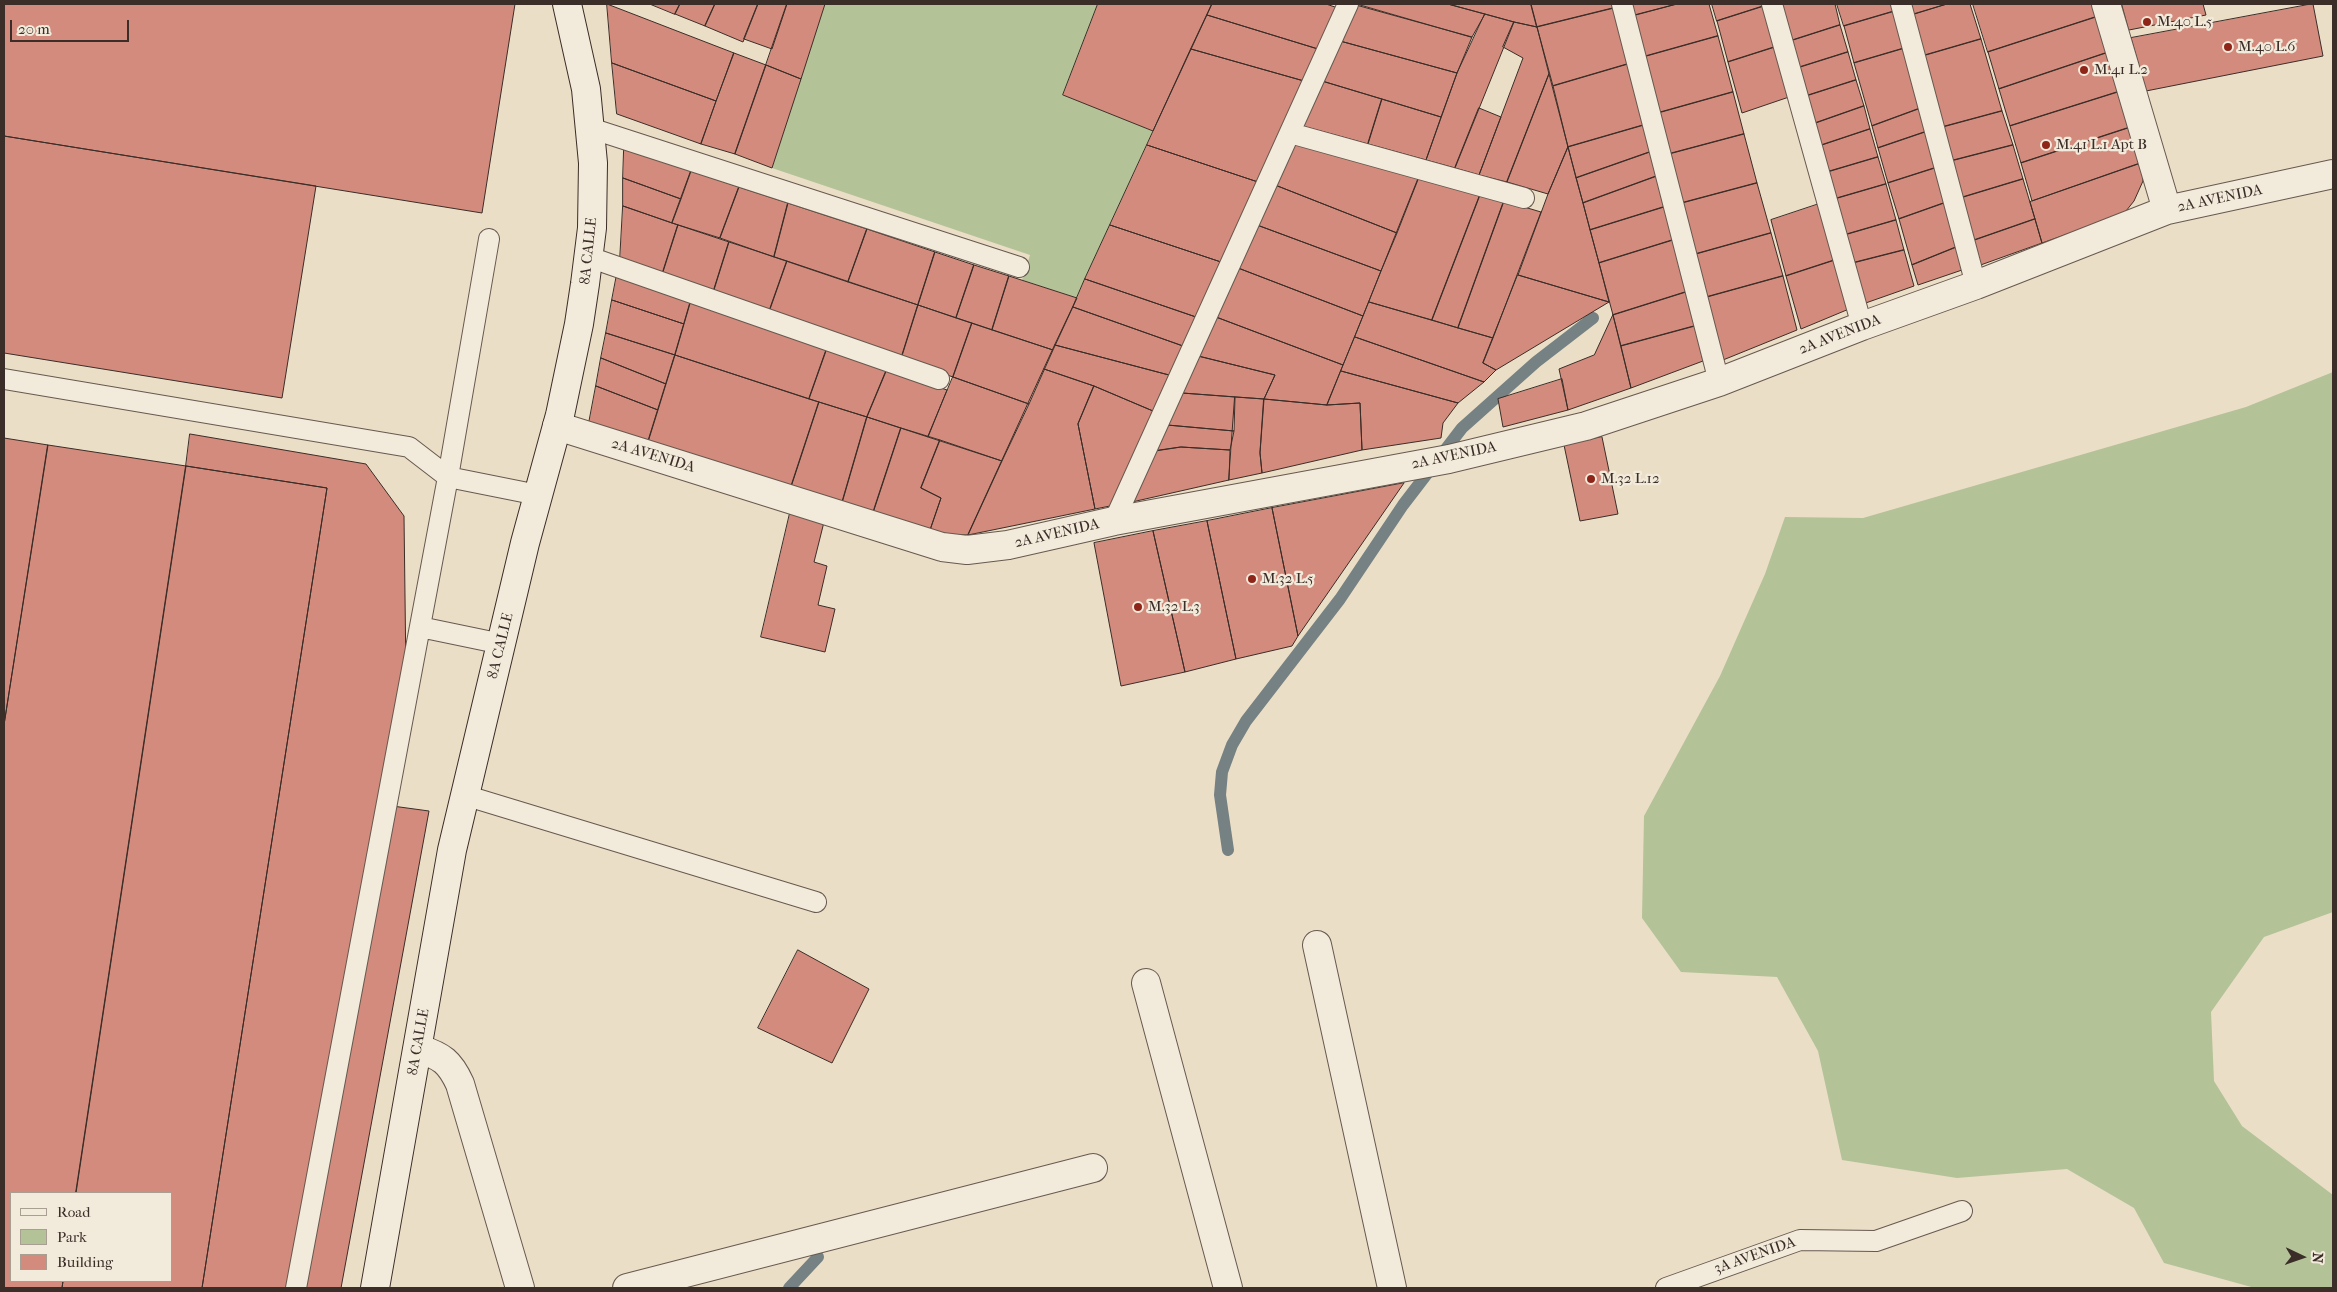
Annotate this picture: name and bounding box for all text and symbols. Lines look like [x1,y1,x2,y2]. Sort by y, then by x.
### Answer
scale bar [12,10,131,42]
place label: M.40 L.5 [2157,13,2212,31]
marker: M.40 L.5 [2141,16,2153,28]
text: 20 m [18,20,50,38]
place label: M.40 L.6 [2238,38,2295,56]
marker: M.40 L.6 [2222,41,2234,53]
place label: M.41 L.2 [2094,61,2148,79]
marker: M.41 L.2 [2078,64,2090,76]
place label: M.41 L.1 Apt B [2056,136,2147,154]
marker: M.41 L.1 Apt B [2040,139,2052,151]
street label: 2A AVENIDA [2176,181,2264,217]
street label: 8A CALLE [577,216,601,286]
street label: 2A AVENIDA [1796,311,1884,359]
street label: 2A AVENIDA [609,435,697,477]
street label: 2A AVENIDA [1410,438,1498,474]
place label: M.32 L.12 [1601,470,1660,488]
marker: M.32 L.12 [1585,473,1597,485]
street label: 2A AVENIDA [1013,516,1101,552]
place label: M.32 L.5 [1262,570,1313,588]
marker: M.32 L.5 [1246,573,1258,585]
place label: M.32 L.3 [1148,598,1200,616]
marker: M.32 L.3 [1132,601,1144,613]
street label: 8A CALLE [484,611,518,681]
street label: 8A CALLE [404,1007,434,1077]
legend [10,1192,172,1282]
text: Road [57,1203,90,1221]
text: Park [57,1228,87,1246]
north arrow [2277,1232,2327,1282]
street label: 3A AVENIDA [1712,1234,1798,1278]
text: N [2309,1252,2326,1264]
text: Building [57,1253,113,1271]

